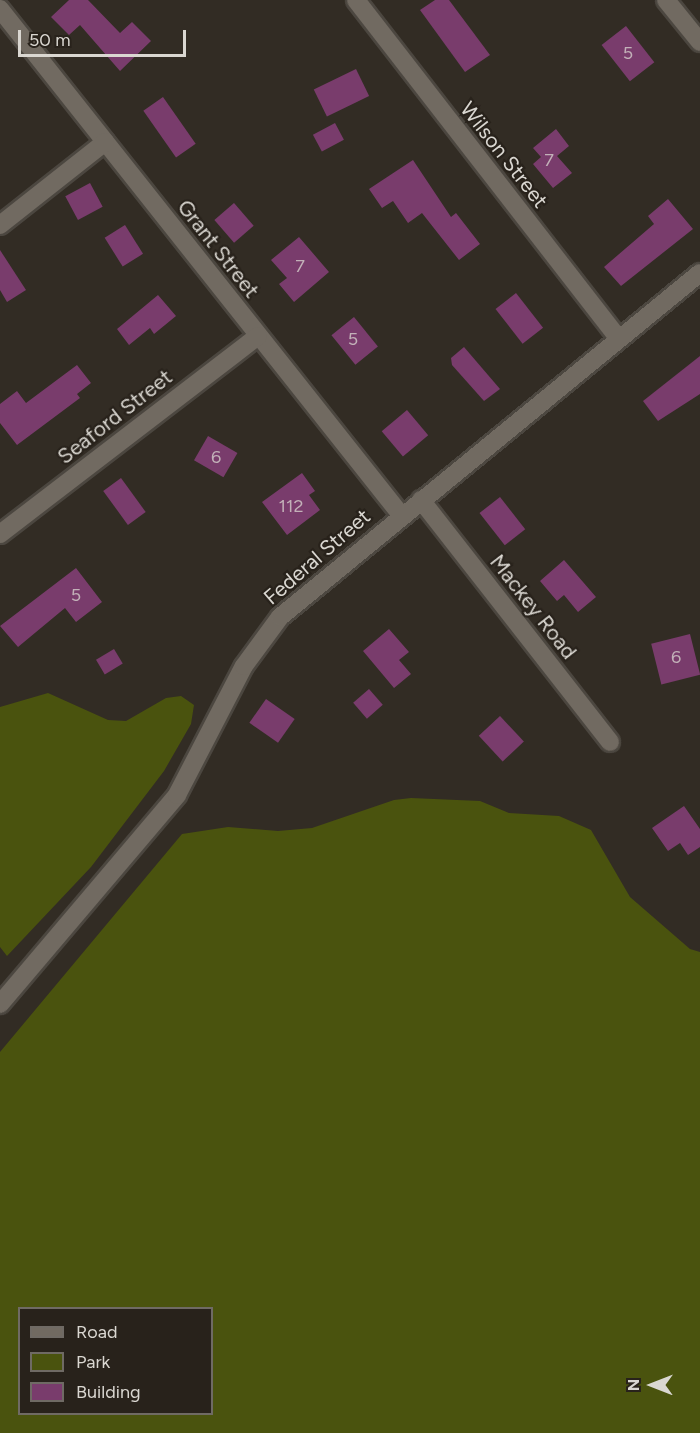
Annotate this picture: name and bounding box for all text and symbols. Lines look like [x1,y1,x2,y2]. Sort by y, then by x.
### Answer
scale bar [21,18,189,56]
text: 50 m [29,29,71,51]
house number: 5 [623,42,633,64]
street label: Wilson Street [455,97,553,213]
house number: 7 [544,149,554,171]
street label: Grant Street [172,195,264,303]
house number: 7 [295,255,305,277]
house number: 5 [348,328,358,350]
street label: Seaford Street [53,364,177,470]
house number: 6 [211,446,221,468]
house number: 112 [279,495,303,517]
street label: Federal Street [259,504,375,610]
street label: Mackey Road [484,550,582,664]
house number: 5 [71,584,81,606]
house number: 6 [671,646,681,668]
legend [18,1307,213,1415]
text: Road [76,1321,117,1343]
text: Park [76,1351,110,1373]
north arrow [622,1355,682,1415]
text: N [624,1379,643,1391]
text: Building [76,1381,141,1403]

